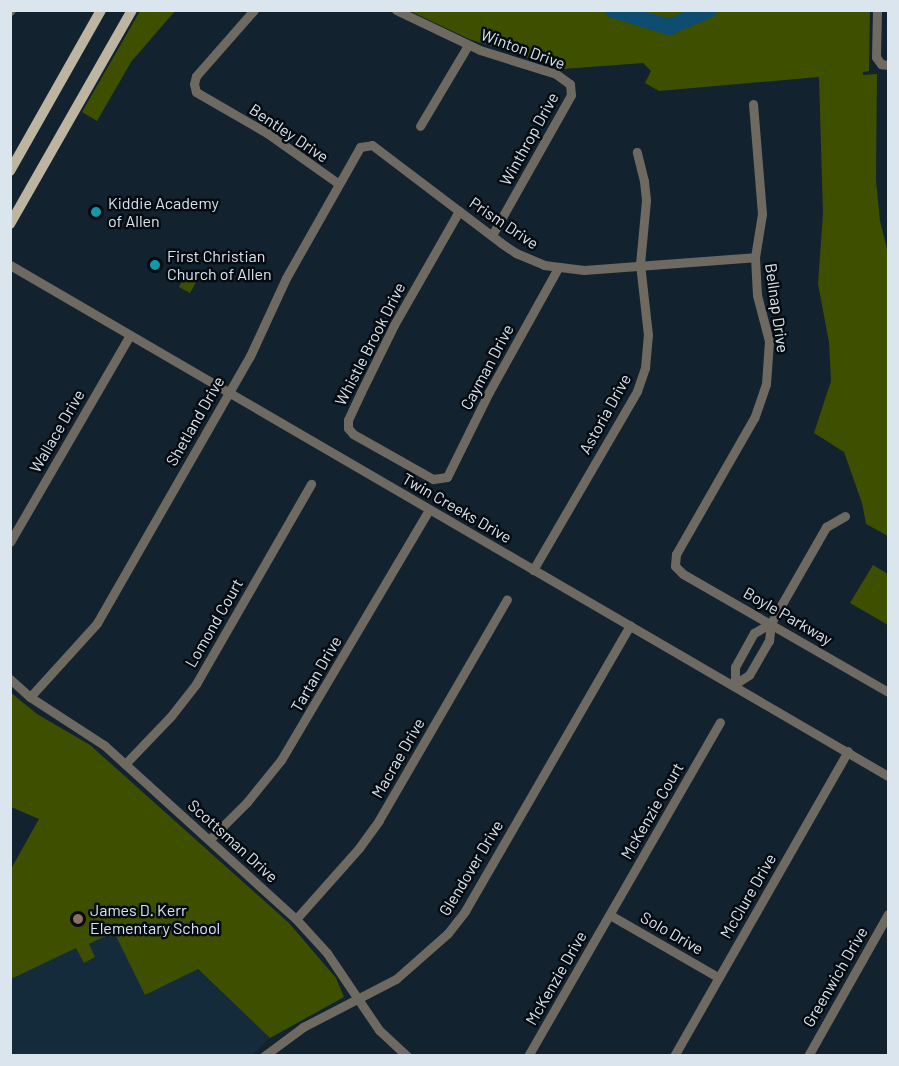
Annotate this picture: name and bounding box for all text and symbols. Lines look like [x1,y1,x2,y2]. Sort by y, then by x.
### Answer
street label: Winton Drive [478,25,568,73]
street label: Winthrop Drive [496,89,562,189]
street label: Bentley Drive [246,100,332,166]
place label: Kiddie Academy of Allen [108,193,219,231]
street label: Prism Drive [466,193,542,253]
marker: Kiddie Academy of Allen [89,205,103,219]
place label: First Christian Church of Allen [167,246,272,284]
marker: First Christian Church of Allen [148,258,162,272]
street label: Bellnap Drive [761,262,793,354]
street label: Whistle Brook Drive [331,279,409,409]
street label: Cayman Drive [456,321,518,413]
street label: Astoria Drive [575,371,635,457]
street label: Shetland Drive [162,373,228,469]
street label: Wallace Drive [26,386,88,476]
street label: Twin Creeks Drive [399,469,515,547]
street label: Lomond Court [181,575,247,671]
street label: Boyle Parkway [740,583,836,649]
street label: Tartan Drive [287,633,345,715]
street label: Macrae Drive [367,715,429,801]
street label: McKenzie Court [617,759,687,863]
street label: Scottsman Drive [184,796,282,886]
street label: Glendover Drive [435,817,507,919]
street label: McClure Drive [716,850,780,942]
place label: James D. Kerr Elementary School [90,900,220,938]
street label: Solo Drive [637,907,707,959]
marker: James D. Kerr Elementary School [71,912,85,926]
street label: Greenwich Drive [799,923,871,1031]
street label: McKenzie Drive [521,928,591,1028]

